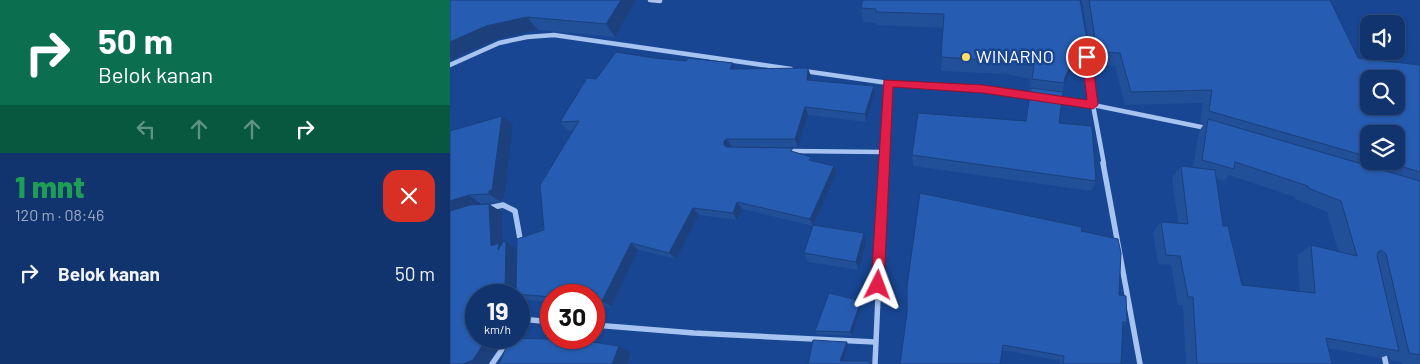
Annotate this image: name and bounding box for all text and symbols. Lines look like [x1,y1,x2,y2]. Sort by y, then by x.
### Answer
map controls [1360,15,1405,170]
button: sound [1360,15,1405,60]
text: 50 m [98,19,173,61]
icon: right [15,20,80,85]
pin [1066,36,1108,78]
icon: arrive [1073,43,1101,71]
place label: WINARNO [976,45,1054,67]
marker: WINARNO [960,51,972,63]
text: Belok kanan [98,61,213,87]
button: search [1360,70,1405,115]
icon: left [132,115,160,143]
icon: ahead [185,115,213,143]
icon: ahead [238,115,266,143]
icon: right [291,115,319,143]
button: layers [1360,125,1405,170]
text: 1 mnt [15,168,85,204]
button: close [383,170,435,222]
text: 120 m · 08:46 [15,205,104,224]
position arrow [851,258,903,310]
icon: right [15,259,43,287]
text: Belok kanan [58,262,160,285]
text: 50 m [395,262,435,285]
speed limit sign: 30 [540,284,605,349]
text: 19 [486,295,509,325]
text: km/h [484,322,511,336]

